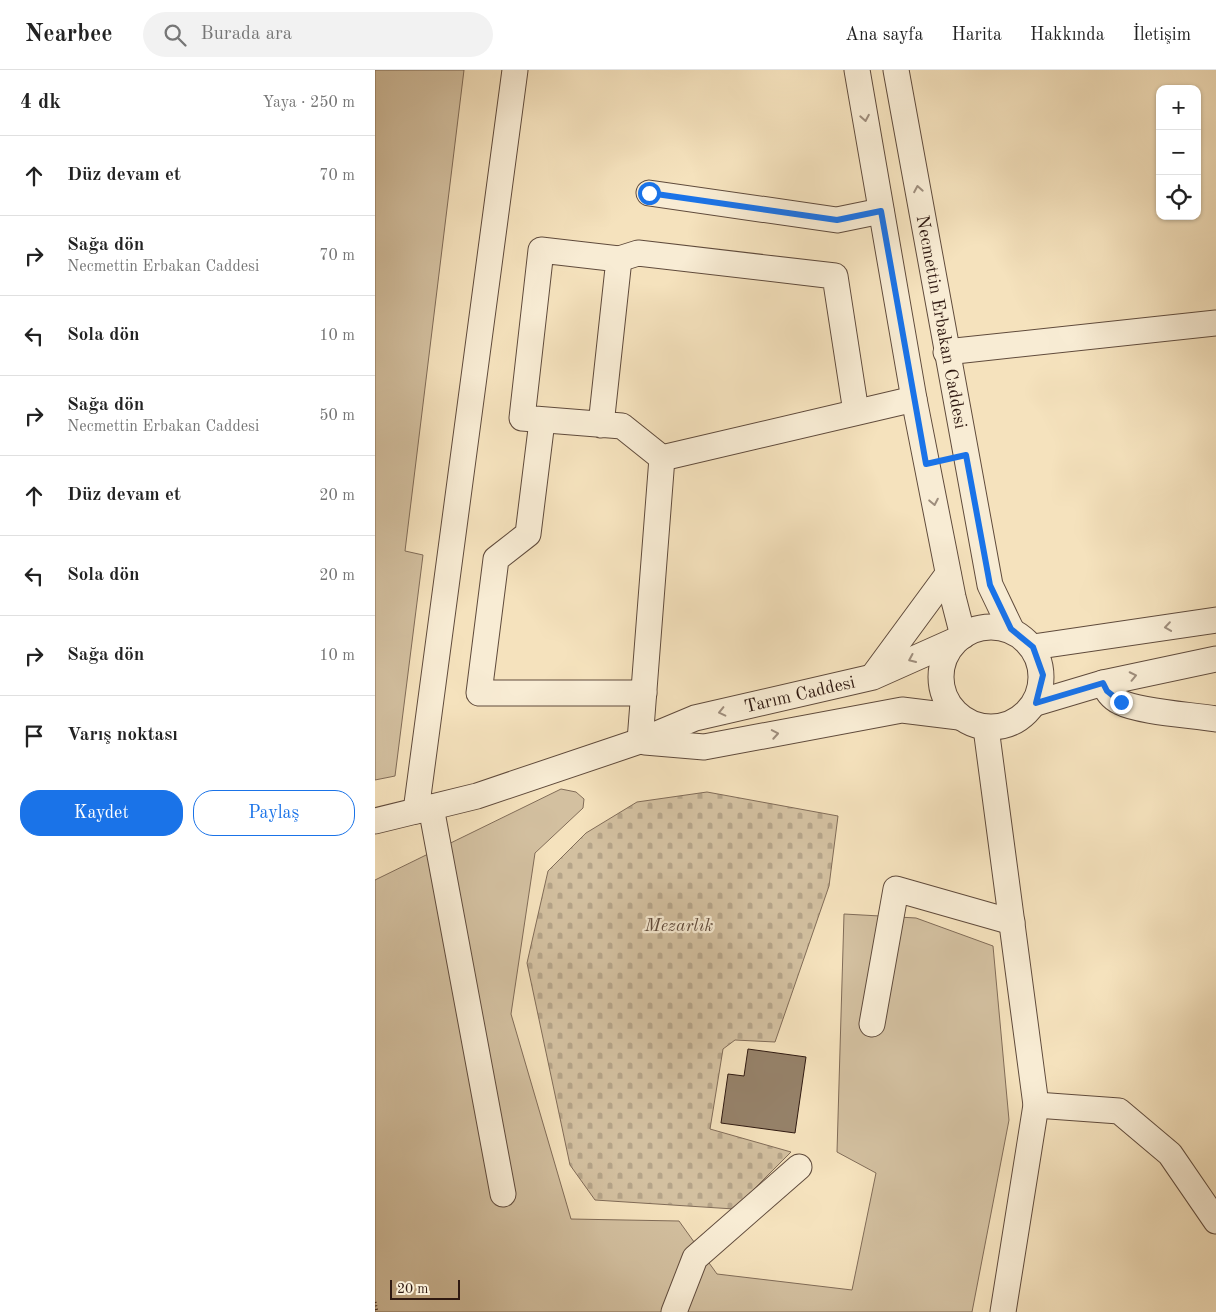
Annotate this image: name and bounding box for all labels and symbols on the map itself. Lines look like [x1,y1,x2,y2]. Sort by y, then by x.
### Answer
one-way arrow [860,114,870,122]
route start [638,182,661,205]
one-way arrow [913,185,923,194]
street label: Necmettin Erbakan Caddesi [913,214,969,430]
one-way arrow [928,497,939,506]
one-way arrow [1163,622,1172,632]
one-way arrow [908,653,917,664]
one-way arrow [1129,671,1138,682]
street label: Tarım Caddesi [743,673,857,716]
route end [1110,691,1133,714]
one-way arrow [717,706,726,717]
one-way arrow [770,729,779,739]
park label: Mezarlık [644,917,714,935]
scale bar [390,1277,460,1300]

